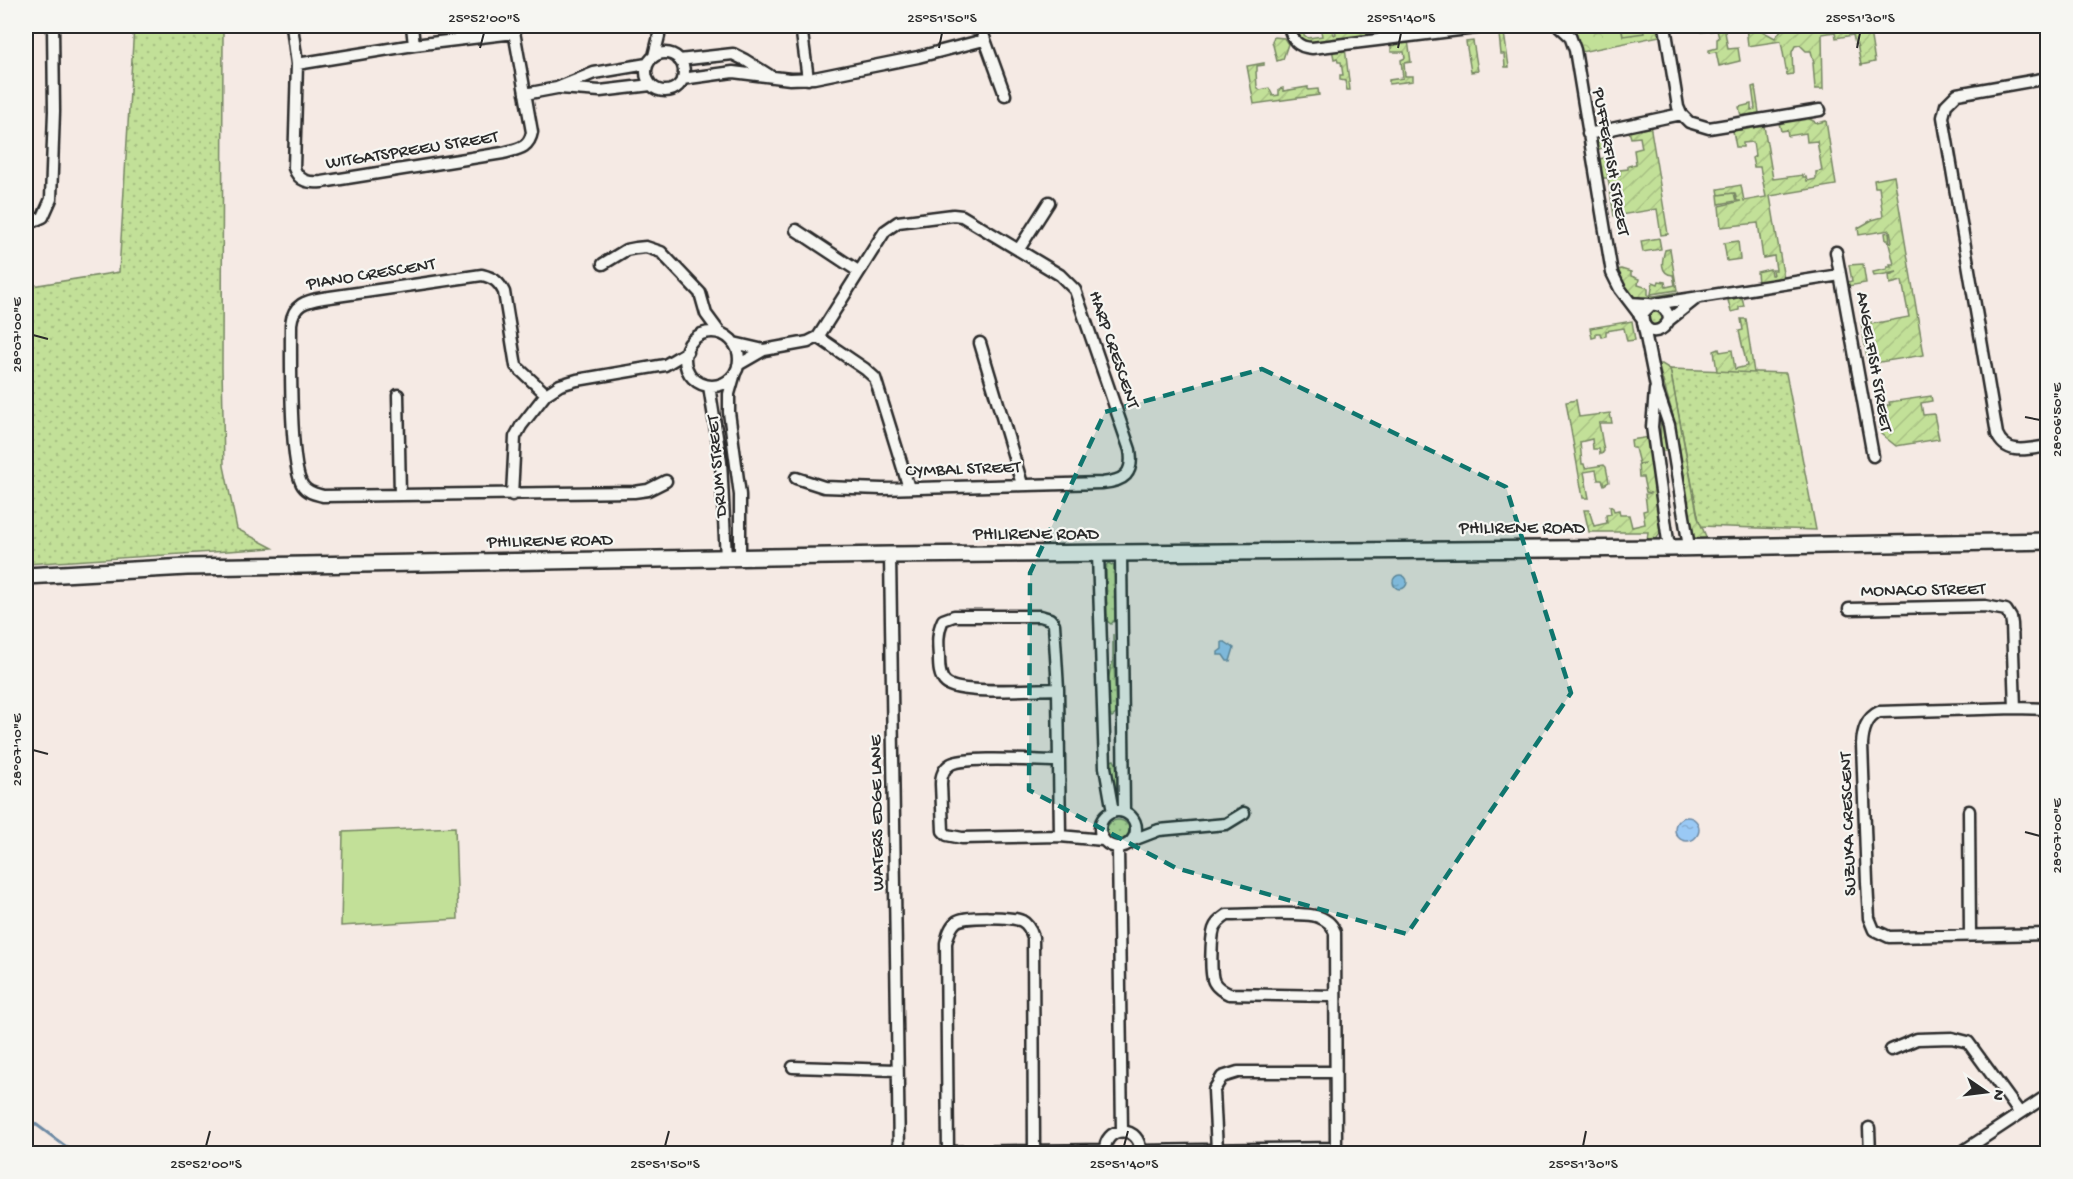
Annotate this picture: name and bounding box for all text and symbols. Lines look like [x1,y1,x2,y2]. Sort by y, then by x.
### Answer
text: 25°52'00"S [448,10,520,28]
text: 25°51'50"S [907,10,977,28]
text: 25°51'40"S [1367,10,1435,28]
text: 25°51'30"S [1825,10,1895,28]
street label: PUFFERFISH STREET [1586,85,1634,239]
street label: WITGATSPREEU STREET [324,127,501,175]
street label: PIANO CRESCENT [304,254,438,296]
street label: HARP CRESCENT [1083,288,1143,413]
street label: ANGELFISH STREET [1850,290,1896,435]
text: 28°07'00"E [9,297,27,373]
text: 28°06'50"E [2049,382,2067,457]
street label: DRUM STREET [703,413,733,519]
street label: CYMBAL STREET [905,457,1022,483]
street label: PHILIRENE ROAD [1458,519,1585,540]
street label: PHILIRENE ROAD [972,525,1099,546]
street label: PHILIRENE ROAD [486,530,613,554]
street label: MONACO STREET [1861,579,1987,603]
text: 28°07'10"E [9,713,27,786]
street label: WATERS EDGE LANE [866,734,890,891]
street label: SUZUKA CRESCENT [1836,751,1862,896]
text: 28°07'00"E [2049,798,2067,874]
north arrow [1956,1062,2016,1122]
text: N [1987,1087,2008,1103]
text: 25°52'00"S [170,1156,242,1174]
text: 25°51'50"S [630,1156,700,1174]
text: 25°51'40"S [1090,1156,1158,1174]
text: 25°51'30"S [1548,1156,1618,1174]

